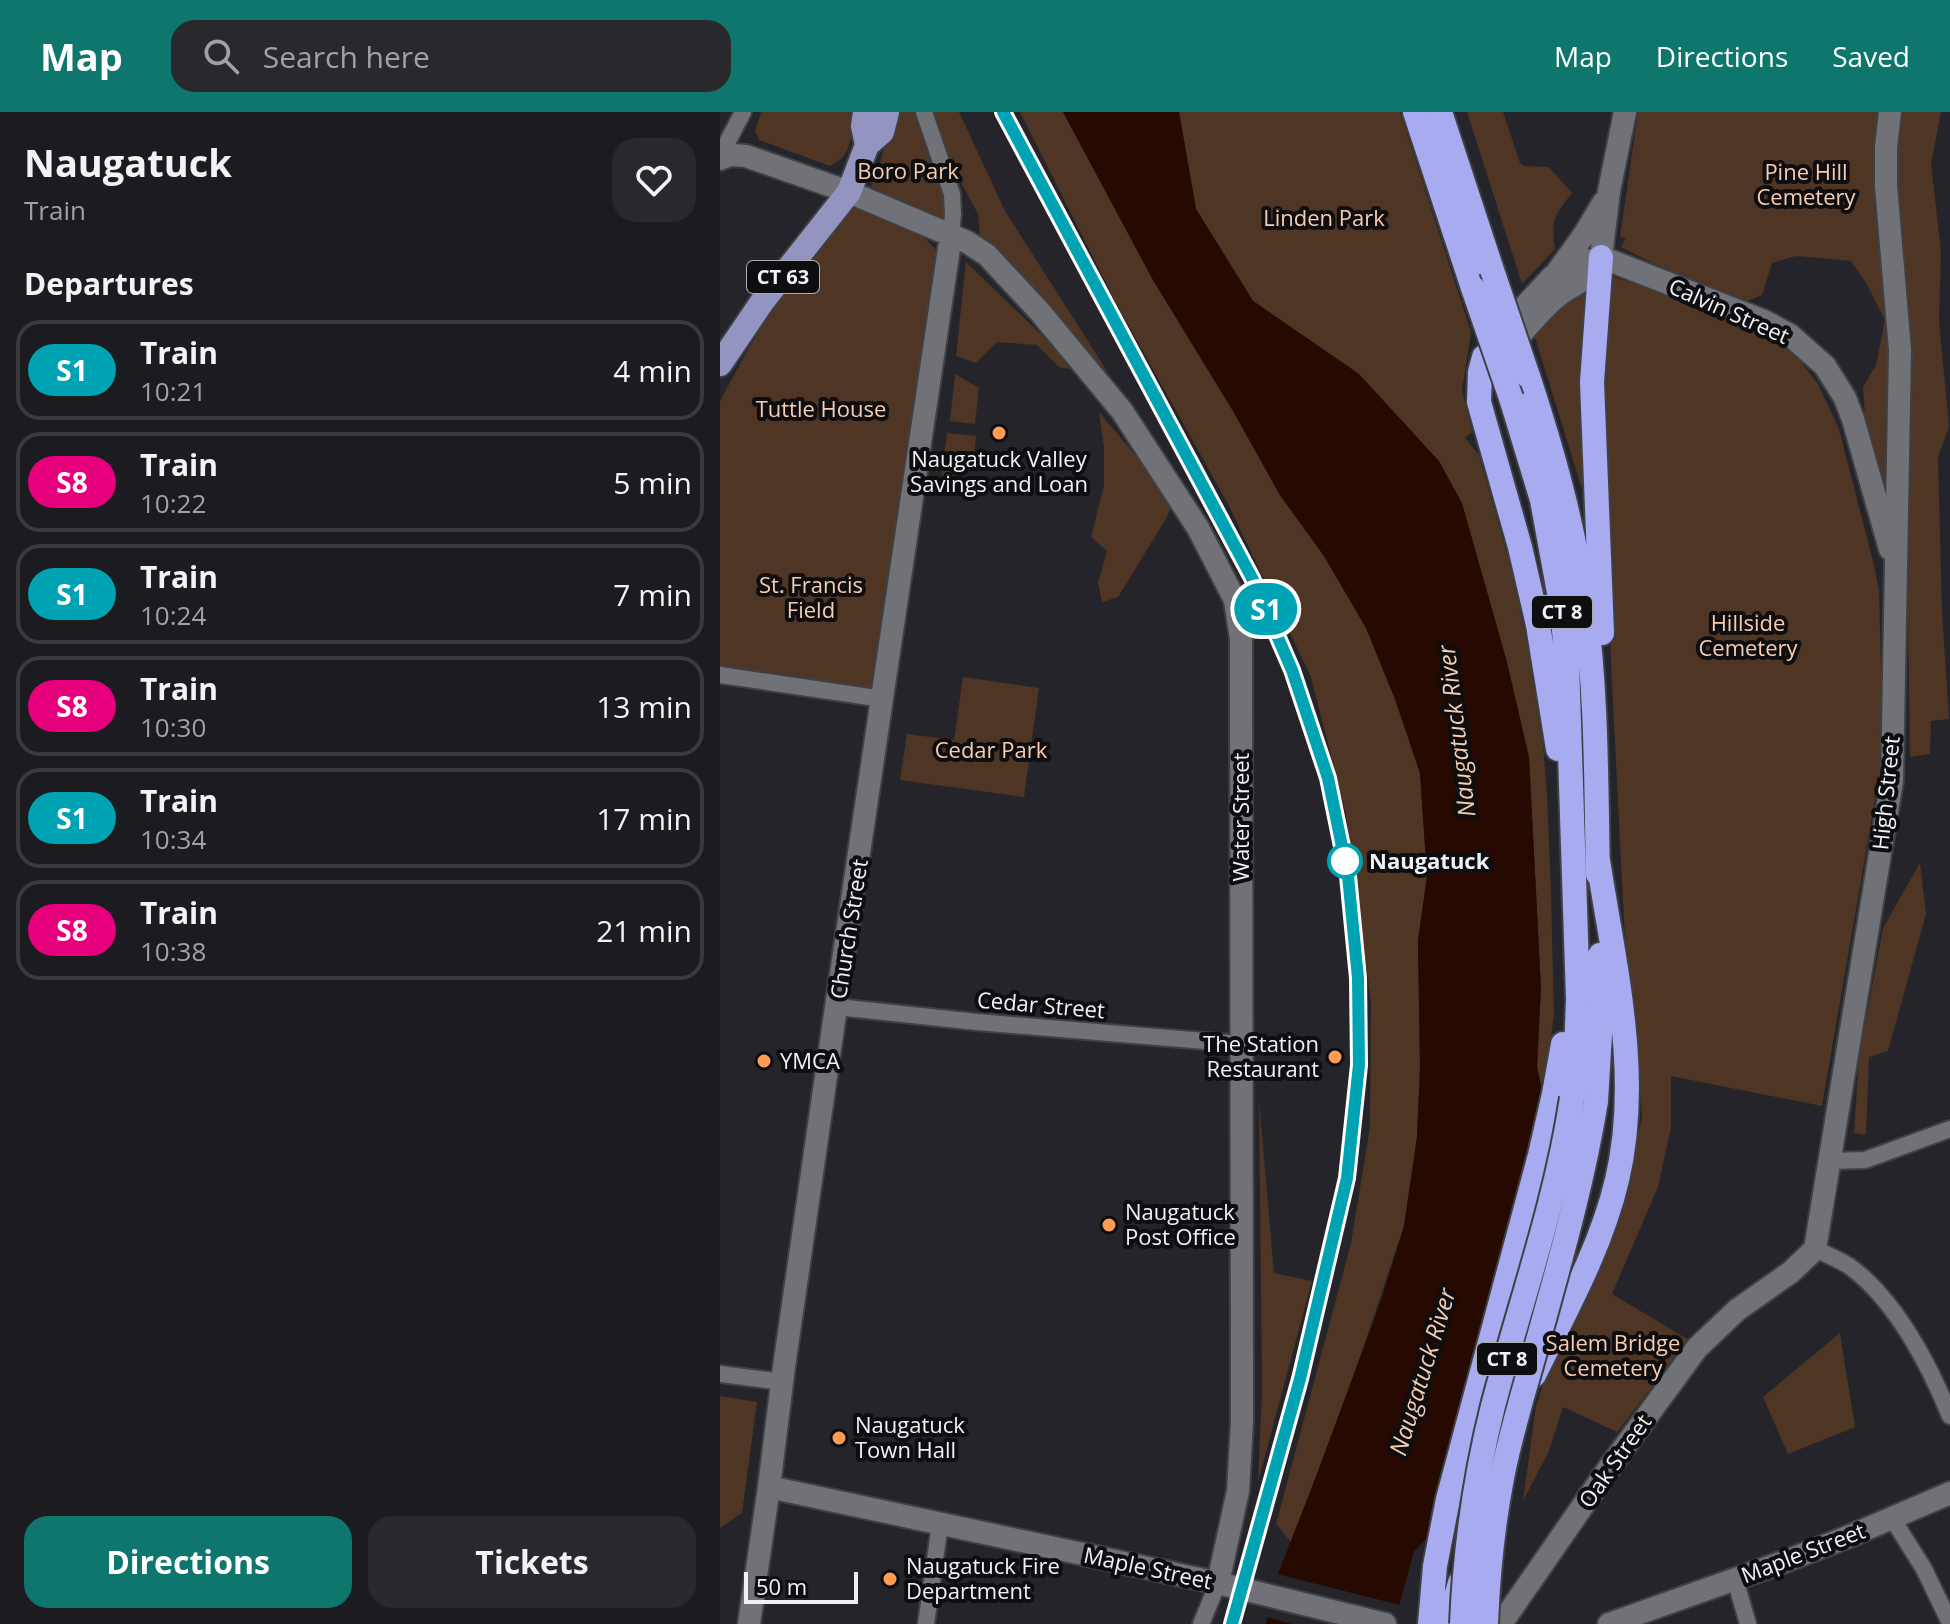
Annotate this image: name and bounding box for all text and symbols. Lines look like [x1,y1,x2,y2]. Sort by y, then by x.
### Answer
search box [171,20,731,92]
text: Map [40,30,123,82]
icon: search [199,34,243,78]
text: Search here [263,36,430,77]
text: Map [1554,37,1612,75]
text: Directions [1656,37,1788,75]
text: Saved [1832,37,1910,75]
text: Naugatuck [24,136,232,188]
button: heart [612,138,696,222]
park label: Boro Park [857,155,959,185]
park label: Pine Hill Cemetery [1756,156,1857,211]
text: Train [24,192,86,228]
park label: Linden Park [1263,202,1385,232]
road number: CT 63 [747,261,819,293]
text: Departures [24,263,194,304]
street label: Calvin Street [1664,270,1794,350]
text: Train [140,332,218,373]
text: 4 min [613,350,692,391]
text: S1 [56,351,88,389]
text: 10:21 [140,373,206,409]
park label: Tuttle House [756,393,886,423]
marker: Naugatuck Valley Savings and Loan [990,424,1008,442]
place label: Naugatuck Valley Savings and Loan [910,443,1088,498]
text: Train [140,444,218,485]
text: 5 min [613,462,692,503]
text: S8 [56,463,88,501]
text: 10:22 [140,485,206,521]
text: Train [140,556,218,597]
park label: St. Francis Field [759,569,863,624]
text: 7 min [613,574,692,615]
text: S1 [56,575,88,613]
line badge: S1 [1230,583,1302,635]
text: S1 [1250,590,1282,628]
road number: CT 8 [1532,596,1592,628]
text: 10:24 [140,597,206,633]
park label: Hillside Cemetery [1698,607,1799,662]
water label: Naugatuck River [1428,642,1482,819]
text: Train [140,668,218,709]
text: 13 min [596,686,692,727]
text: S8 [56,687,88,725]
text: 10:30 [140,709,206,745]
park label: Cedar Park [935,734,1048,764]
street label: High Street [1864,734,1906,851]
street label: Water Street [1225,752,1255,881]
text: Train [140,780,218,821]
text: 17 min [596,798,692,839]
text: S1 [56,799,88,837]
text: 10:34 [140,821,206,857]
marker: Naugatuck [1328,844,1362,878]
place label: Naugatuck [1369,845,1490,875]
street label: Church Street [822,857,874,1001]
text: Train [140,892,218,933]
text: 21 min [596,910,692,951]
text: S8 [56,911,88,949]
text: 10:38 [140,933,206,969]
street label: Cedar Street [976,983,1106,1025]
place label: The Station Restaurant [1203,1028,1319,1083]
place label: YMCA [780,1045,840,1075]
marker: The Station Restaurant [1326,1048,1344,1066]
marker: YMCA [755,1052,773,1070]
place label: Naugatuck Post Office [1125,1196,1236,1251]
marker: Naugatuck Post Office [1100,1216,1118,1234]
water label: Naugatuck River [1380,1282,1463,1459]
park label: Salem Bridge Cemetery [1546,1327,1680,1382]
road number: CT 8 [1477,1343,1537,1375]
street label: Oak Street [1571,1407,1658,1513]
place label: Naugatuck Town Hall [855,1409,965,1464]
marker: Naugatuck Town Hall [830,1429,848,1447]
street label: Maple Street [1736,1515,1869,1589]
button: Directions [24,1516,352,1608]
button: Tickets [368,1516,696,1608]
street label: Maple Street [1081,1539,1215,1595]
place label: Naugatuck Fire Department [906,1550,1060,1605]
scale bar [744,1568,858,1604]
marker: Naugatuck Fire Department [881,1570,899,1588]
text: 50 m [756,1571,807,1601]

